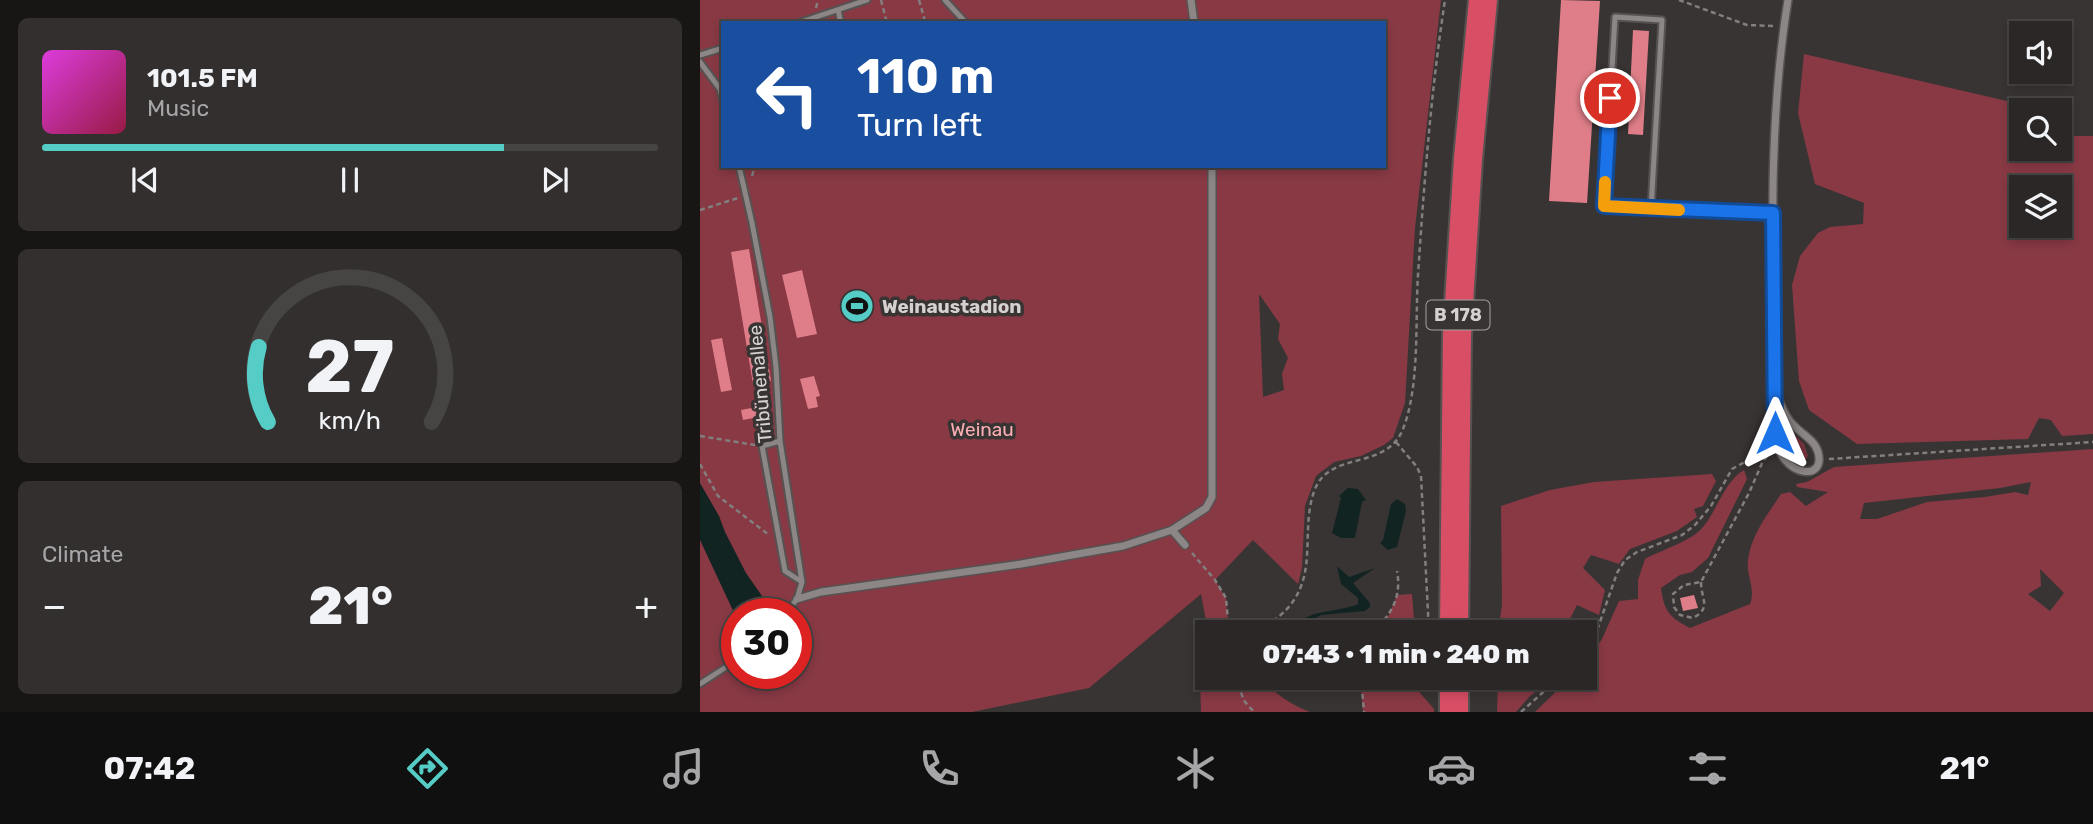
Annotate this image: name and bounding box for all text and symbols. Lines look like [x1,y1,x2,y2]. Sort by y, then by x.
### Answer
map controls [2009,21,2072,238]
button: sound [2009,21,2072,84]
text: 110 m [857,47,994,105]
icon: left [742,49,833,140]
text: 101.5 FM [147,63,258,94]
pin [1580,68,1640,128]
icon: arrive [1591,79,1629,117]
text: Music [147,94,209,122]
button: search [2009,98,2072,161]
text: Turn left [857,106,982,144]
icon: previous [126,161,164,199]
icon: pause [331,161,369,199]
icon: next [536,161,574,199]
button: layers [2009,175,2072,238]
sports icon: Weinaustadion [838,287,876,325]
place label: Weinaustadion [882,295,1022,318]
road number: B 178 [1426,300,1490,330]
text: 27 [305,324,395,410]
street label: Tribünenallee [743,324,777,444]
position arrow [1738,396,1812,470]
text: km/h [319,406,381,435]
park label: Weinau [950,418,1014,441]
text: Climate [42,540,123,568]
text: 21° [308,575,393,637]
text: − [42,583,67,629]
text: + [634,583,658,629]
speed limit sign: 30 [721,598,812,689]
text: 07:43 · 1 min · 240 m [1262,639,1530,670]
icon: directions [403,744,452,793]
icon: music [659,744,708,793]
icon: phone [915,744,964,793]
icon: climate [1171,744,1220,793]
icon: car [1427,744,1476,793]
icon: filters [1683,744,1732,793]
text: 07:42 [104,749,196,787]
text: 21° [1940,749,1989,787]

